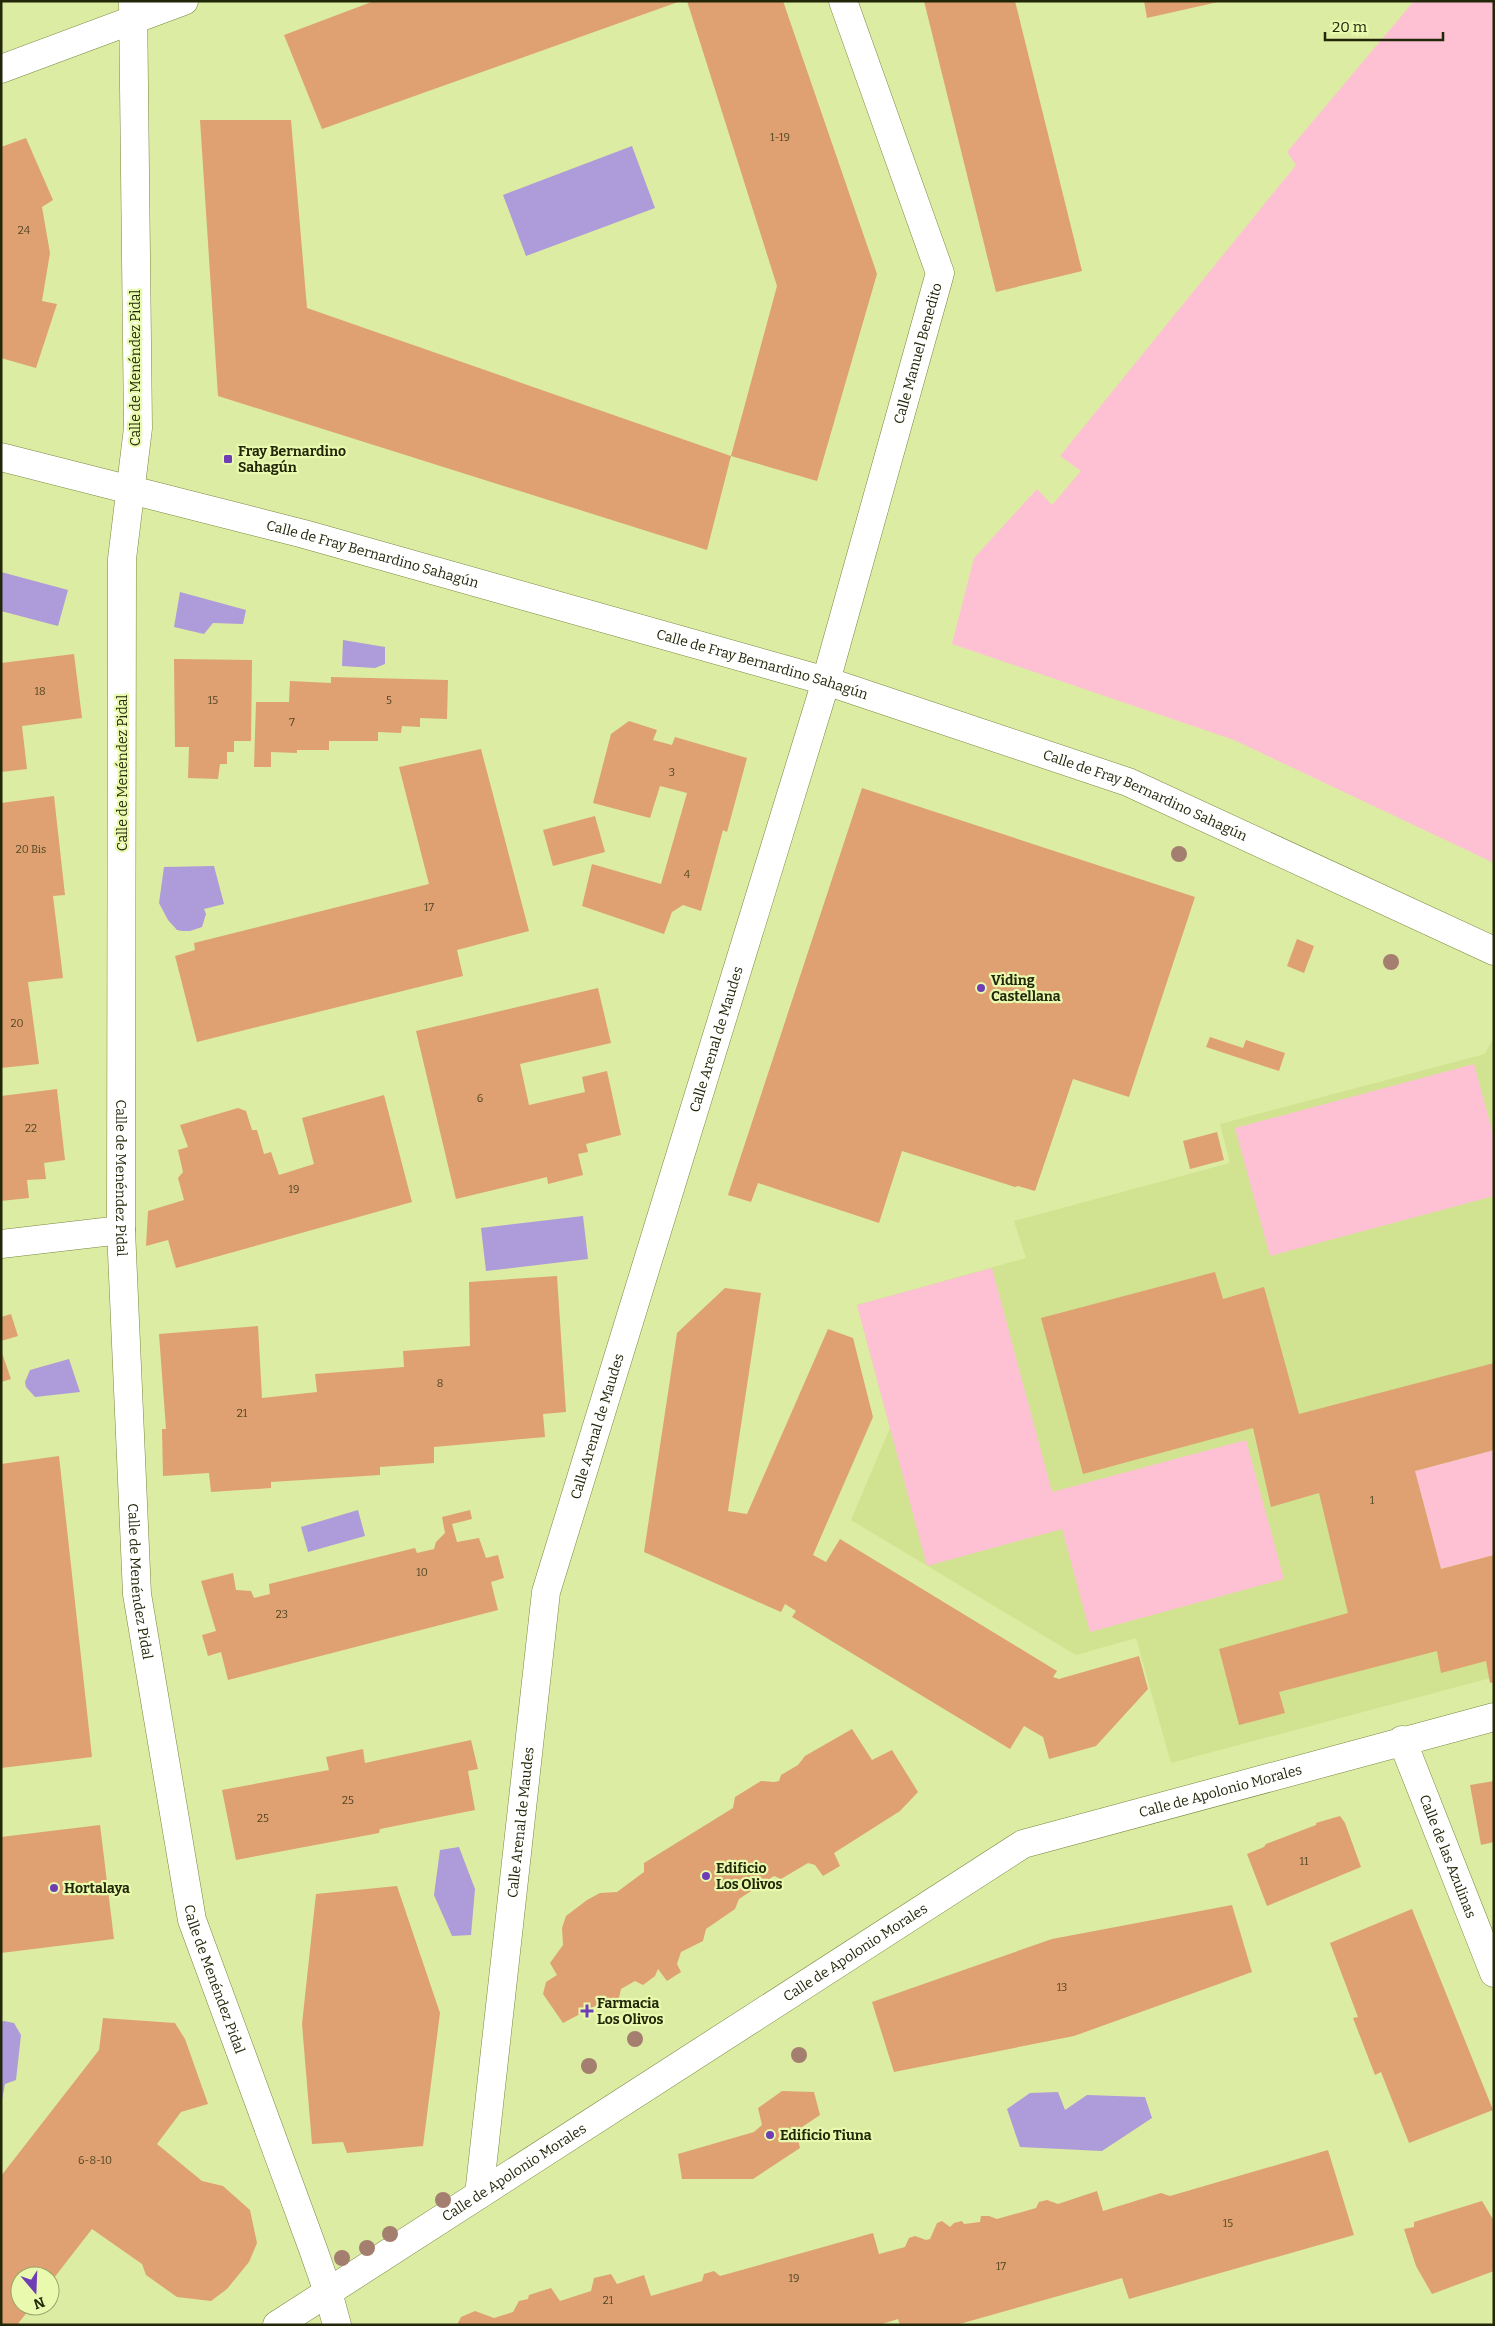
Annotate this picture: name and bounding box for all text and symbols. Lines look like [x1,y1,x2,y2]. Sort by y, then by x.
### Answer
scale bar [1325,10,1442,42]
text: 20 m [1332,18,1368,36]
house number: 1-19 [770,131,790,144]
house number: 24 [18,224,31,237]
street label: Calle Manuel Benedito [890,281,946,426]
street label: Calle de Menéndez Pidal [127,290,144,446]
place label: Fray Bernardino Sahagún [238,443,346,476]
marker: Fray Bernardino Sahagún [222,453,234,465]
street label: Calle de Fray Bernardino Sahagún [265,517,481,592]
street label: Calle de Fray Bernardino Sahagún [654,626,870,703]
house number: 18 [34,685,46,698]
house number: 15 [208,694,218,707]
house number: 5 [386,694,392,707]
street label: Calle de Menéndez Pidal [114,695,131,851]
house number: 7 [289,716,295,729]
street label: Calle de Fray Bernardino Sahagún [1041,746,1250,845]
house number: 3 [669,766,675,779]
house number: 20 Bis [16,843,46,856]
house number: 4 [684,868,691,881]
house number: 17 [424,901,434,914]
street label: Calle Arenal de Maudes [686,964,747,1114]
place label: Viding Castellana [991,972,1061,1005]
marker: Viding Castellana [975,982,987,994]
house number: 20 [10,1017,24,1030]
house number: 6 [477,1092,483,1105]
street label: Calle de Menéndez Pidal [112,1100,130,1257]
house number: 22 [25,1122,37,1135]
house number: 19 [289,1183,299,1196]
street label: Calle Arenal de Maudes [567,1352,628,1502]
house number: 8 [437,1377,443,1390]
house number: 21 [237,1407,248,1420]
house number: 1 [1370,1494,1375,1507]
street label: Calle de Menéndez Pidal [124,1503,156,1661]
house number: 10 [416,1566,428,1579]
house number: 23 [276,1608,288,1621]
street label: Calle Arenal de Maudes [504,1746,538,1899]
street label: Calle de Apolonio Morales [1137,1761,1304,1821]
street label: Calle de las Azulinas [1415,1792,1479,1921]
house number: 25 [342,1794,354,1807]
house number: 25 [257,1812,269,1825]
house number: 11 [1300,1855,1309,1868]
place label: Edificio Los Olivos [716,1860,782,1893]
marker: Edificio Los Olivos [700,1870,712,1882]
place label: Hortalaya [64,1880,130,1897]
marker: Hortalaya [48,1882,60,1894]
street label: Calle de Apolonio Morales [780,1900,931,2005]
street label: Calle de Menéndez Pidal [181,1903,248,2056]
house number: 13 [1057,1981,1067,1994]
place label: Farmacia Los Olivos [597,1995,663,2028]
marker: Farmacia Los Olivos [581,2005,593,2017]
street label: Calle de Apolonio Morales [439,2120,590,2225]
place label: Edificio Tiuna [780,2127,872,2144]
marker: Edificio Tiuna [764,2129,776,2141]
house number: 6-8-10 [78,2154,112,2167]
house number: 15 [1223,2217,1233,2230]
house number: 17 [996,2260,1006,2273]
north arrow [10,2266,60,2316]
house number: 19 [789,2272,799,2285]
text: N [31,2293,47,2313]
house number: 21 [603,2294,614,2307]

